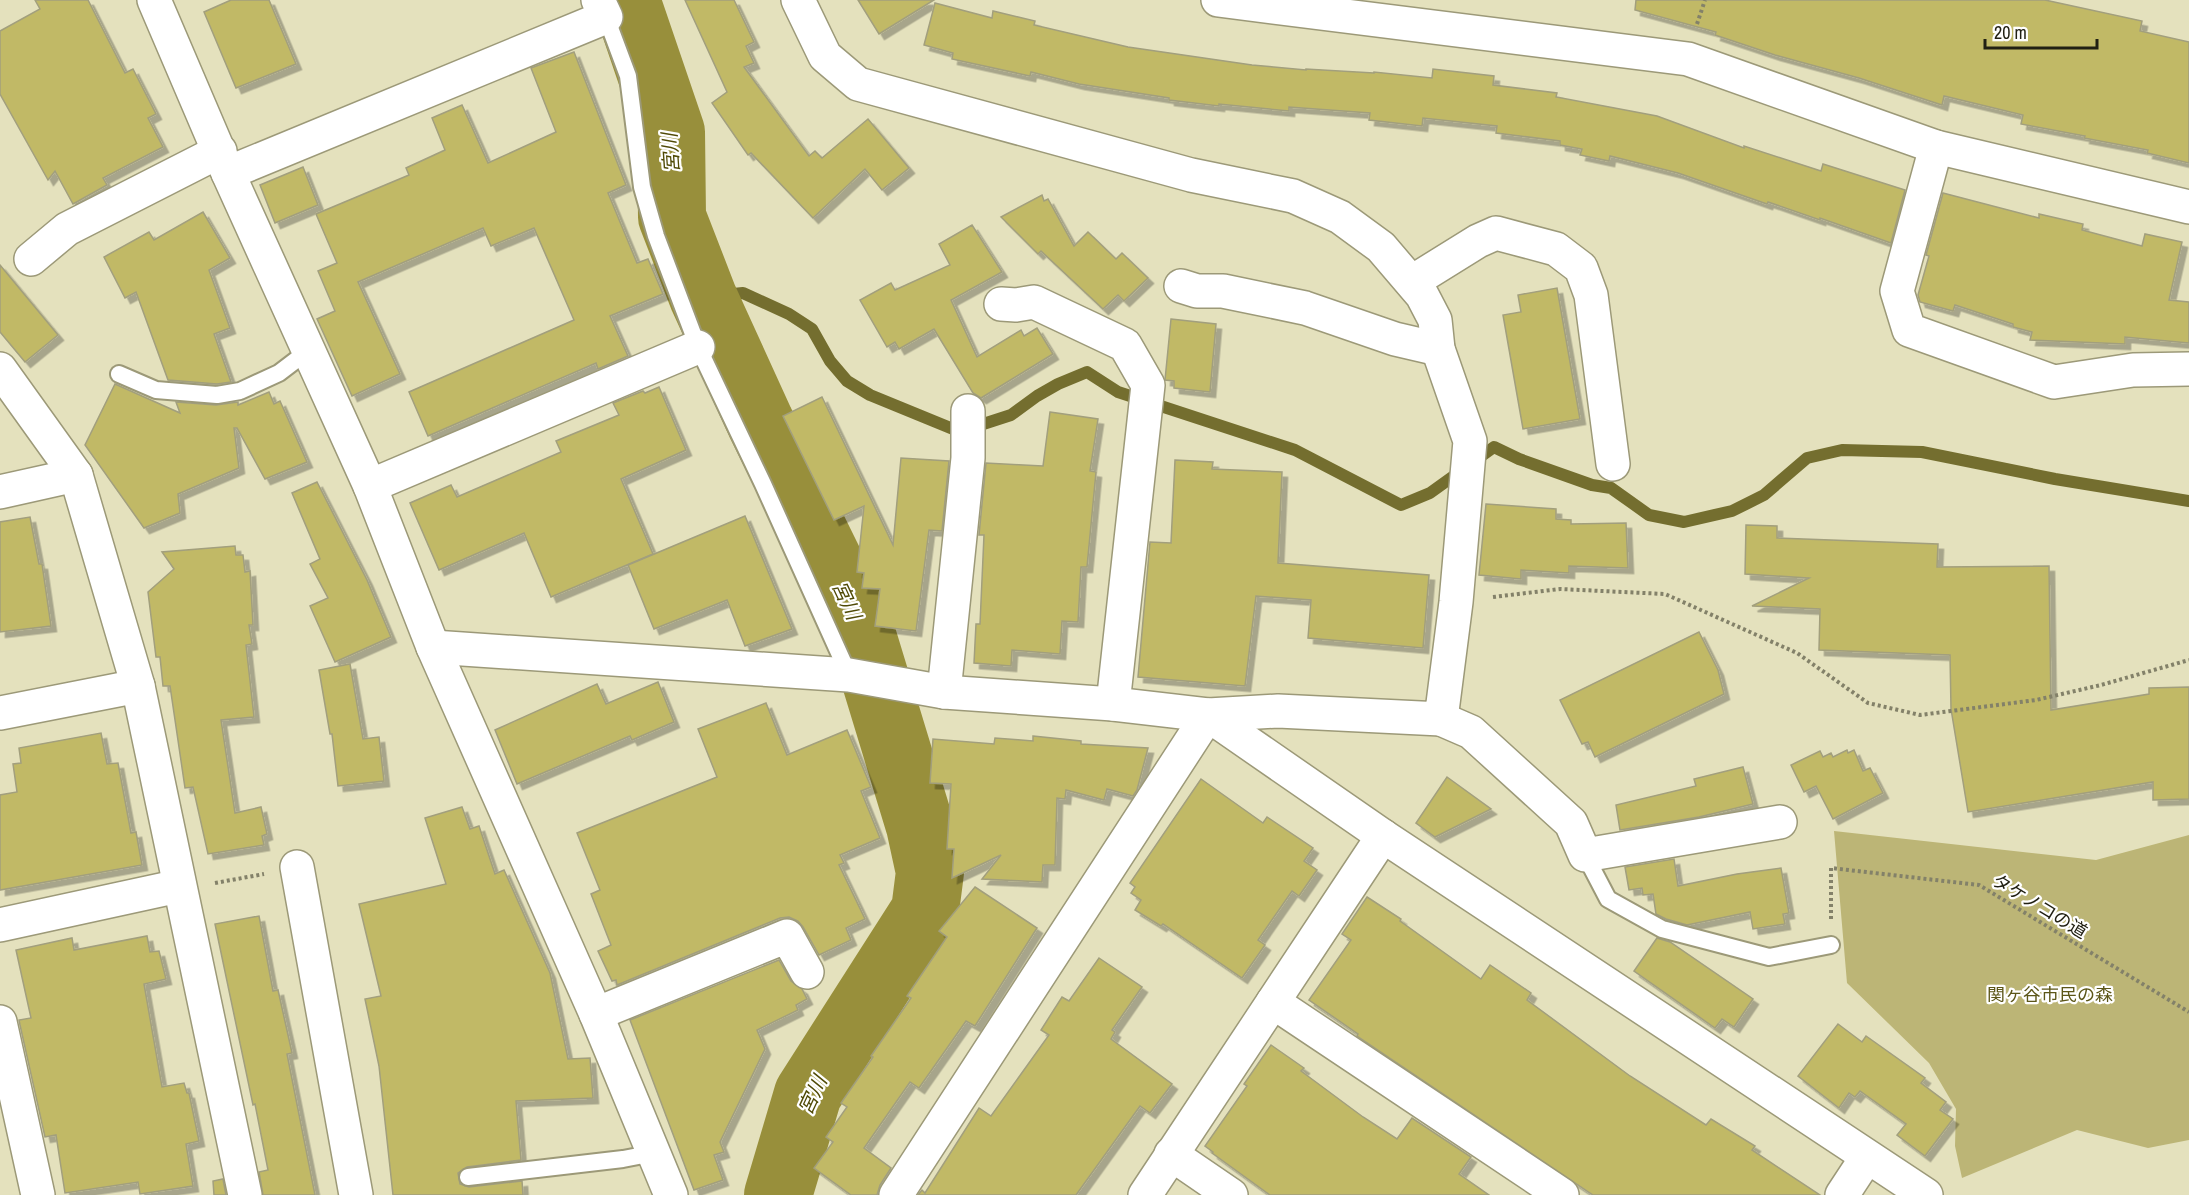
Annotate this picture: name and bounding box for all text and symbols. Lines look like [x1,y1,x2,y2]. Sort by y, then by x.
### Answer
scale bar [1985,12,2098,50]
text: 20 m [1994,20,2027,45]
water label: 宮川 [655,130,685,174]
water label: 宮川 [826,576,869,626]
street label: タケノコの道 [1988,868,2092,944]
park label: 関ヶ谷市民の森 [1987,982,2113,1007]
water label: 宮川 [791,1069,834,1119]

